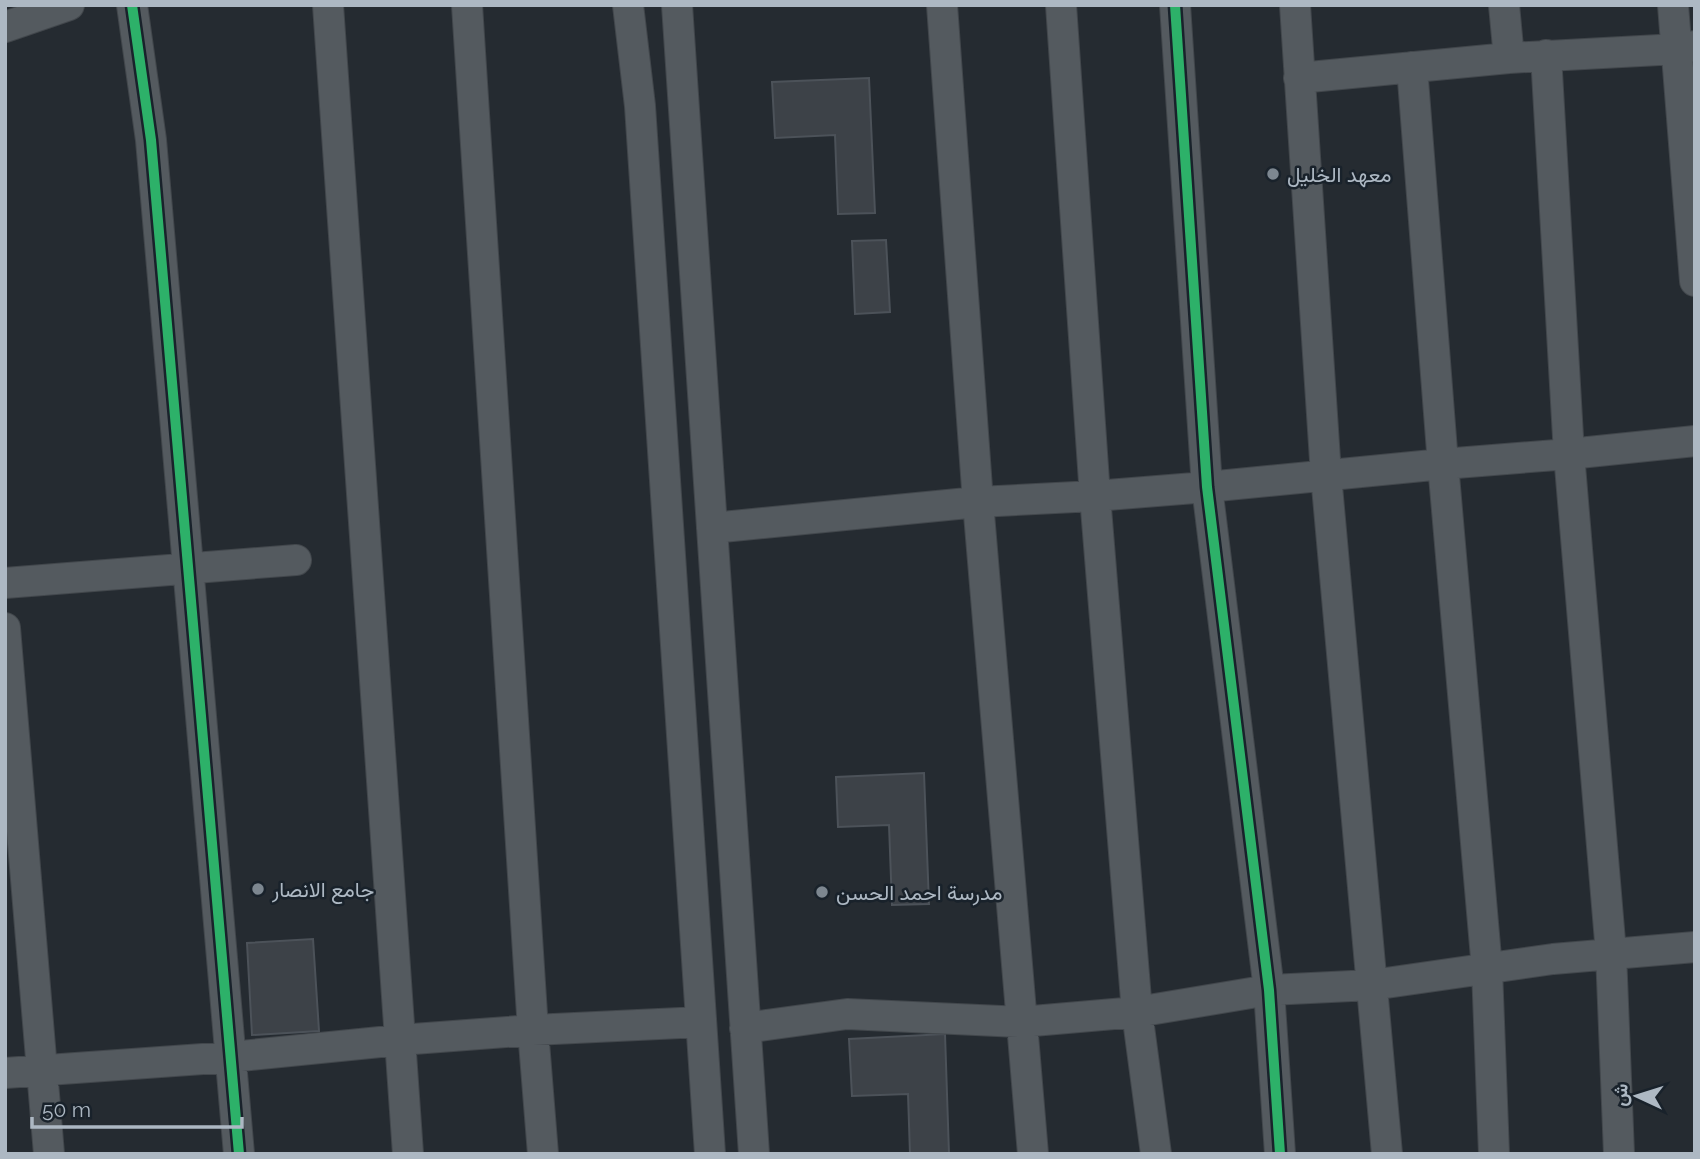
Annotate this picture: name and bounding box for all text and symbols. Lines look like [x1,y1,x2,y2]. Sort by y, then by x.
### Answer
place label: معهد الخليل [1287,162,1392,188]
marker: معهد الخليل [1265,166,1281,182]
place label: جامع الانصار [271,877,374,904]
place label: مدرسة احمد الحسن [836,880,1002,906]
marker: جامع الانصار [250,881,266,897]
marker: مدرسة احمد الحسن [814,884,830,900]
north arrow [1602,1061,1672,1131]
text: ش [1608,1082,1633,1107]
scale bar [32,1086,242,1130]
text: 50 m [42,1097,91,1122]

